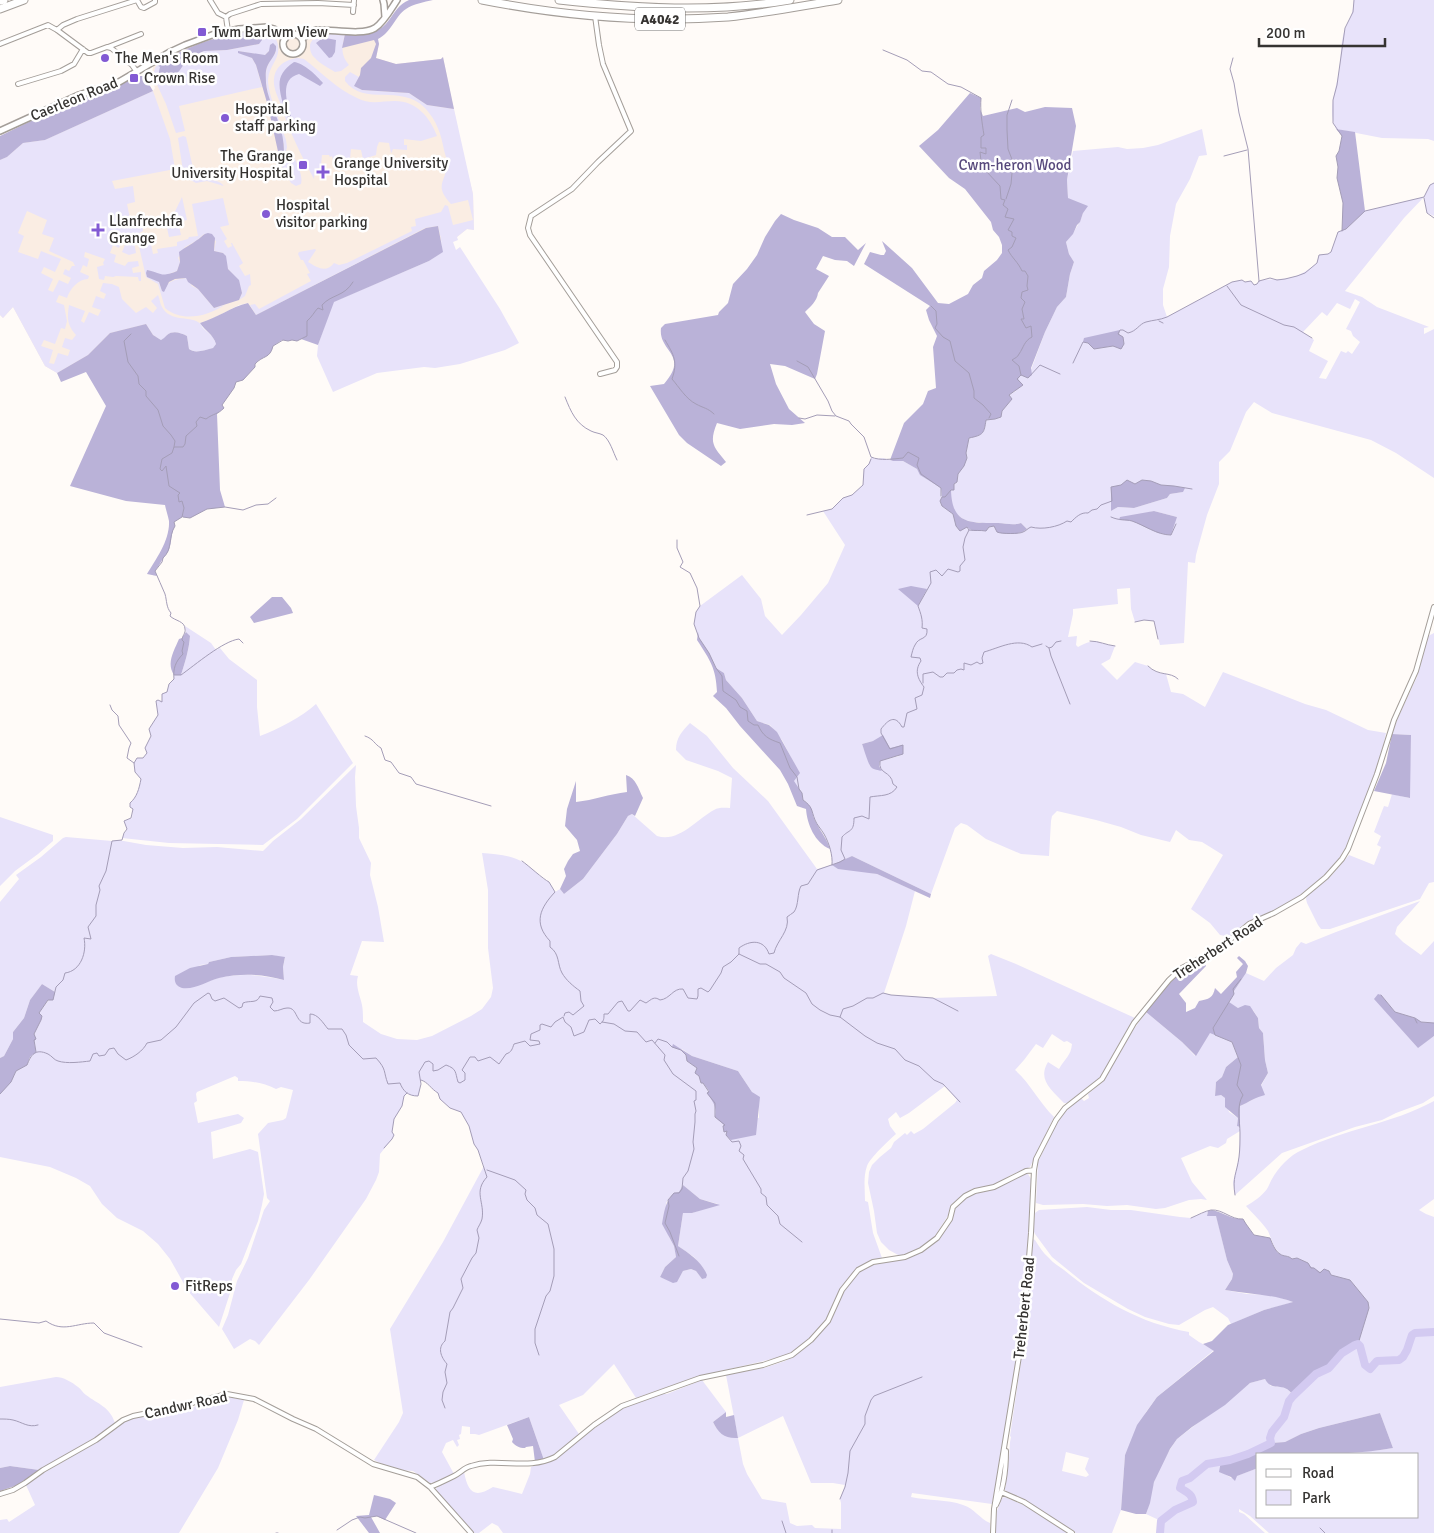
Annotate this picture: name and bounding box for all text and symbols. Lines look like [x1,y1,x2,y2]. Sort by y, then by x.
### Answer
road number: A4042 [635,8,685,30]
scale bar [1259,15,1385,47]
place label: Twm Barlwm View [212,23,328,41]
text: 200 m [1266,24,1306,42]
marker: Twm Barlwm View [196,26,208,38]
place label: The Men's Room [115,49,219,67]
marker: The Men's Room [99,52,111,64]
place label: Crown Rise [144,69,215,87]
marker: Crown Rise [128,72,140,84]
street label: Caerleon Road [28,73,120,125]
place label: Hospital staff parking [235,100,316,135]
marker: Hospital staff parking [219,112,231,124]
place label: The Grange University Hospital [171,147,293,182]
place label: Grange University Hospital [334,154,448,189]
park label: Cwm-heron Wood [959,156,1072,174]
marker: The Grange University Hospital [297,159,309,171]
marker: Grange University Hospital [316,165,330,179]
place label: Hospital visitor parking [276,196,368,231]
marker: Hospital visitor parking [260,208,272,220]
place label: Llanfrechfa Grange [109,212,183,247]
marker: Llanfrechfa Grange [91,223,105,237]
street label: Treherbert Road [1170,913,1266,983]
street label: Treherbert Road [1010,1256,1038,1360]
place label: FitReps [185,1277,233,1295]
marker: FitReps [169,1280,181,1292]
street label: Candwr Road [143,1387,229,1423]
legend [1256,1453,1419,1518]
text: Road [1302,1464,1334,1482]
text: Park [1302,1489,1331,1507]

